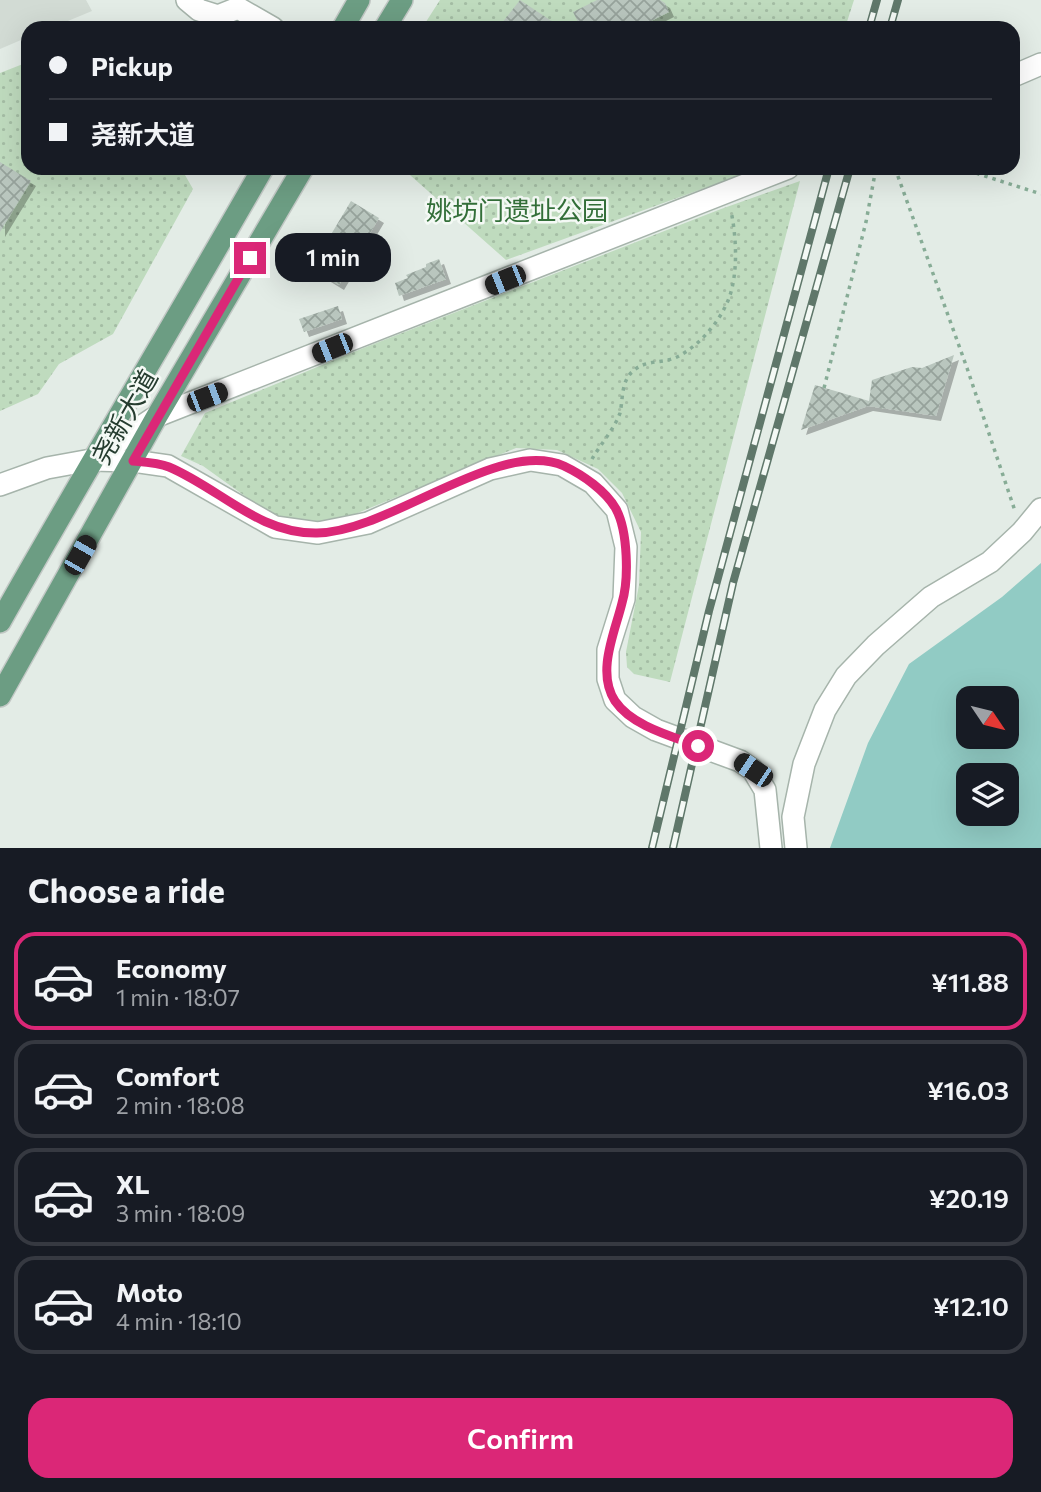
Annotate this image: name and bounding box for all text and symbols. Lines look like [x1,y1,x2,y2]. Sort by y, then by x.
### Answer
text: Pickup [91,50,173,81]
text: 尧新大道 [91,118,195,149]
park label: 姚坊门遗址公园 [426,194,608,225]
callout: 1 min [274,233,390,282]
route end [234,242,266,274]
text: 1 min [306,243,360,271]
car [482,262,529,298]
car [309,330,356,366]
street label: 尧新大道 [84,363,163,469]
car [184,380,231,414]
car [61,532,100,578]
north arrow [956,686,1018,749]
map controls [956,686,1019,826]
route start [682,730,714,762]
car [730,750,777,790]
button: layers [956,763,1019,826]
text: Choose a ride [28,870,225,910]
icon: car [32,950,95,1013]
text: Economy [116,952,227,983]
text: ¥11.88 [931,966,1009,997]
text: 1 min · 18:07 [116,983,240,1011]
icon: car [32,1058,95,1121]
text: Comfort [116,1060,219,1091]
text: ¥16.03 [927,1074,1009,1105]
text: 2 min · 18:08 [116,1091,245,1119]
icon: car [32,1166,95,1229]
text: XL [116,1168,150,1199]
text: ¥20.19 [929,1182,1009,1213]
text: 3 min · 18:09 [116,1199,245,1227]
icon: car [32,1274,95,1337]
text: Moto [116,1276,183,1307]
text: ¥12.10 [933,1290,1009,1321]
text: 4 min · 18:10 [116,1307,242,1335]
button: Confirm [28,1398,1013,1478]

